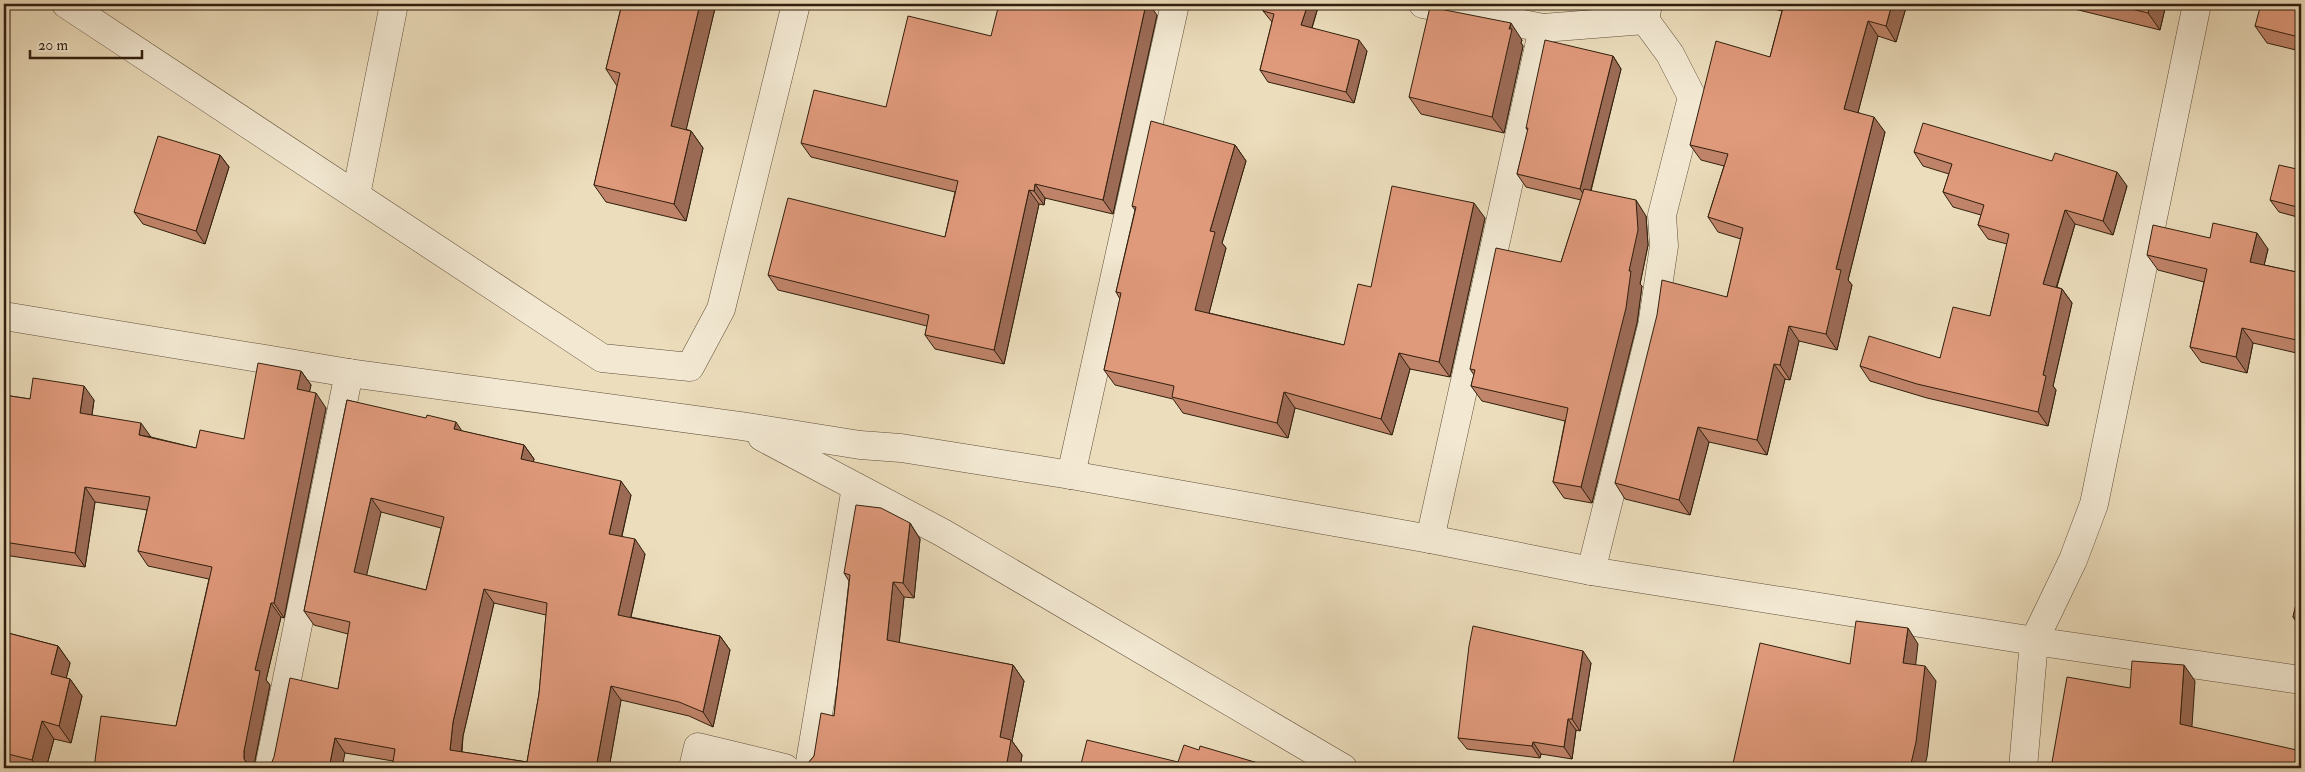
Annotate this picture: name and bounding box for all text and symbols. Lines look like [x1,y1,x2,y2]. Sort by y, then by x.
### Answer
scale bar [30,28,142,60]
text: 20 m [38,36,68,55]

